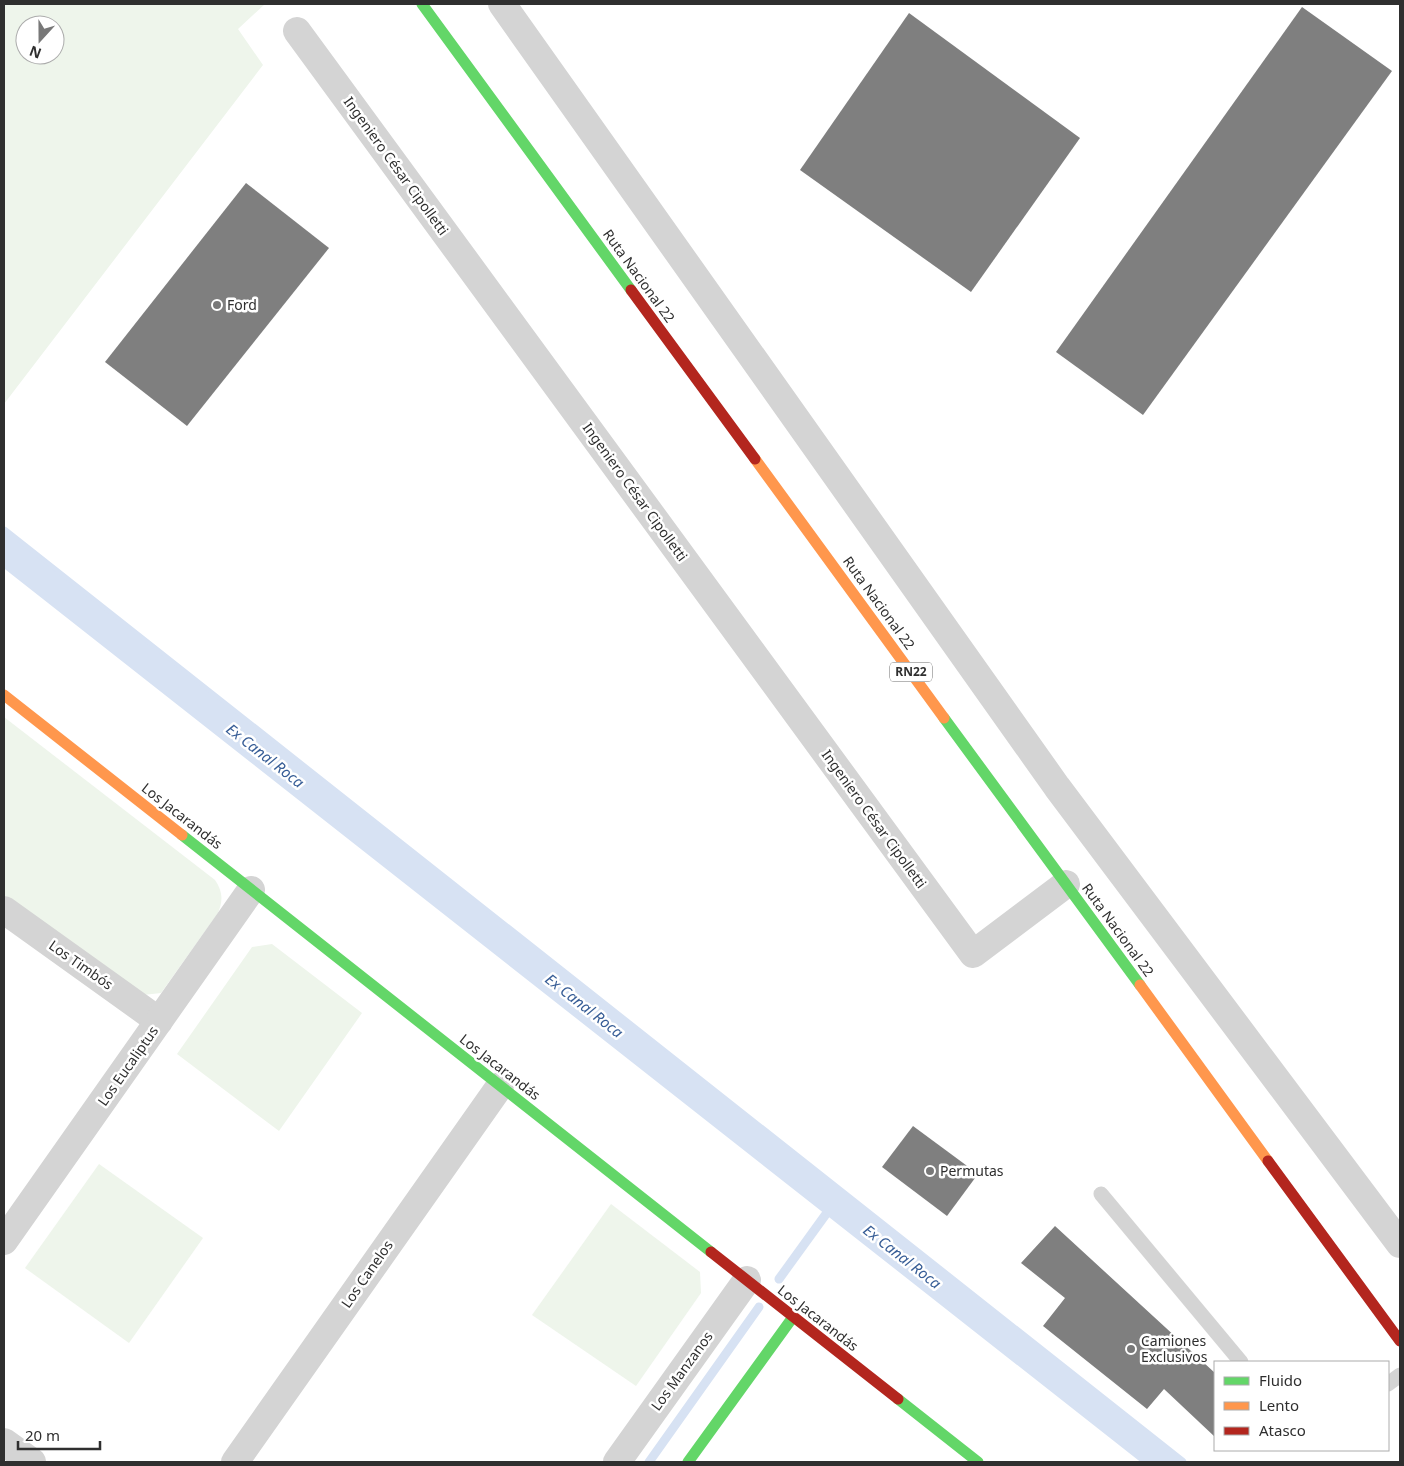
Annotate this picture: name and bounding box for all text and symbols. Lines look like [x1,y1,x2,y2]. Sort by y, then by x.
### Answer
north arrow [15,15,65,65]
text: N [26,42,44,64]
street label: Ingeniero César Cipolletti [340,93,453,239]
street label: Ruta Nacional 22 [599,225,680,326]
place label: Ford [227,295,257,314]
marker: Ford [211,299,223,311]
street label: Ingeniero César Cipolletti [579,419,692,565]
street label: Ruta Nacional 22 [839,552,920,653]
road number: RN22 [890,662,932,682]
water label: Ex Canal Roca [223,719,309,792]
street label: Ingeniero César Cipolletti [818,746,931,892]
street label: Los Jacarandás [138,778,227,853]
street label: Ruta Nacional 22 [1078,879,1159,980]
street label: Los Timbós [45,935,117,994]
water label: Ex Canal Roca [542,969,628,1042]
street label: Los Eucaliptus [93,1022,162,1109]
street label: Los Jacarandás [456,1029,545,1104]
place label: Permutas [940,1161,1004,1180]
marker: Permutas [924,1165,936,1177]
water label: Ex Canal Roca [860,1220,946,1293]
street label: Los Canelos [336,1236,397,1311]
street label: Los Jacarandás [774,1280,863,1355]
street label: Los Manzanos [646,1327,717,1414]
place label: Camiones Exclusivos [1141,1331,1208,1366]
marker: Camiones Exclusivos [1125,1343,1137,1355]
legend [1214,1361,1389,1451]
text: Fluido [1259,1370,1302,1390]
text: Lento [1259,1395,1299,1415]
scale bar [18,1418,100,1450]
text: Atasco [1259,1420,1306,1440]
text: 20 m [25,1425,60,1445]

